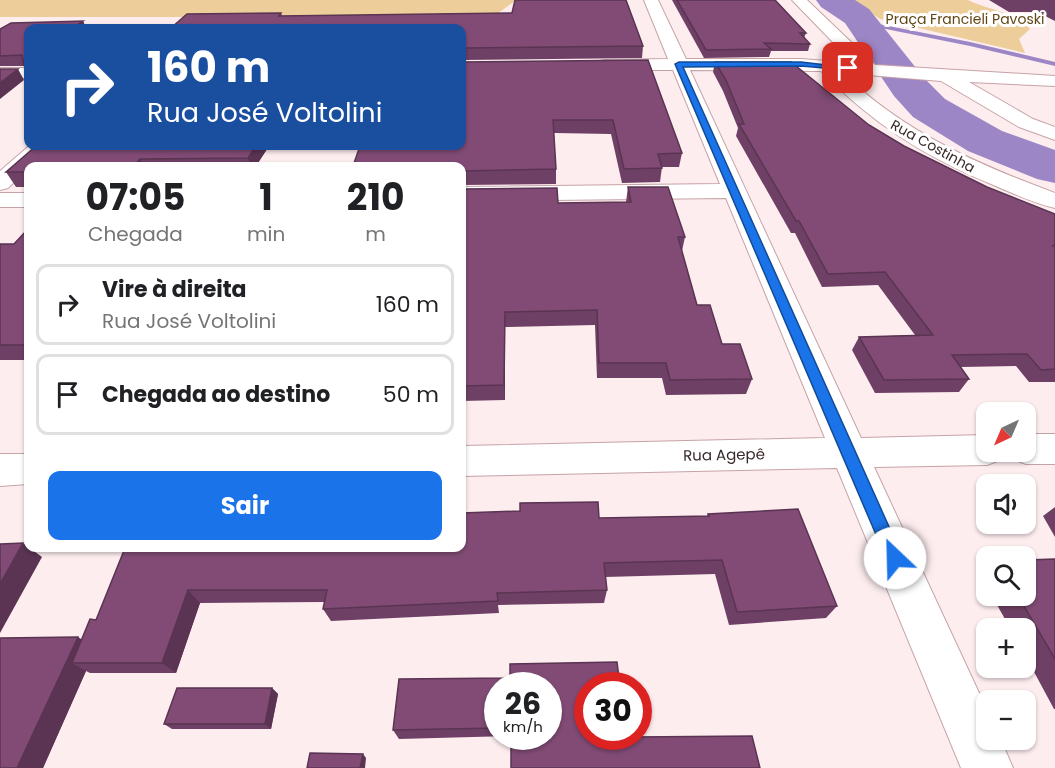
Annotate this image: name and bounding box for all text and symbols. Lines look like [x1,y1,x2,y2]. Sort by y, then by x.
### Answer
park label: Praça Francieli Pavoski [886,9,1044,29]
text: 160 m [147,38,270,97]
pin [822,42,873,93]
icon: right [48,48,126,126]
icon: arrive [831,51,864,84]
text: Rua José Voltolini [147,94,382,131]
street label: Rua Costinha [887,115,979,177]
text: 07:05 [86,172,185,223]
text: 1 [259,172,273,223]
text: 210 [347,172,404,223]
text: Chegada [88,220,183,248]
text: min [247,220,285,248]
text: m [365,220,386,248]
text: Vire à direita [102,274,247,305]
icon: right [51,288,84,321]
text: 160 m [376,289,439,320]
text: Rua José Voltolini [102,307,276,335]
icon: arrive [51,378,84,411]
text: Chegada ao destino [102,379,330,410]
text: 50 m [383,379,439,410]
north arrow [976,402,1036,462]
map controls [976,402,1036,750]
street label: Rua Agepê [683,443,765,466]
button: Sair [48,471,442,540]
button: sound [976,474,1036,534]
position arrow [863,526,927,590]
button: search [976,546,1036,606]
button: + [976,618,1036,678]
speed limit sign: 30 [574,672,652,750]
text: 26 [505,682,541,725]
button: − [976,690,1036,750]
text: km/h [503,716,543,737]

